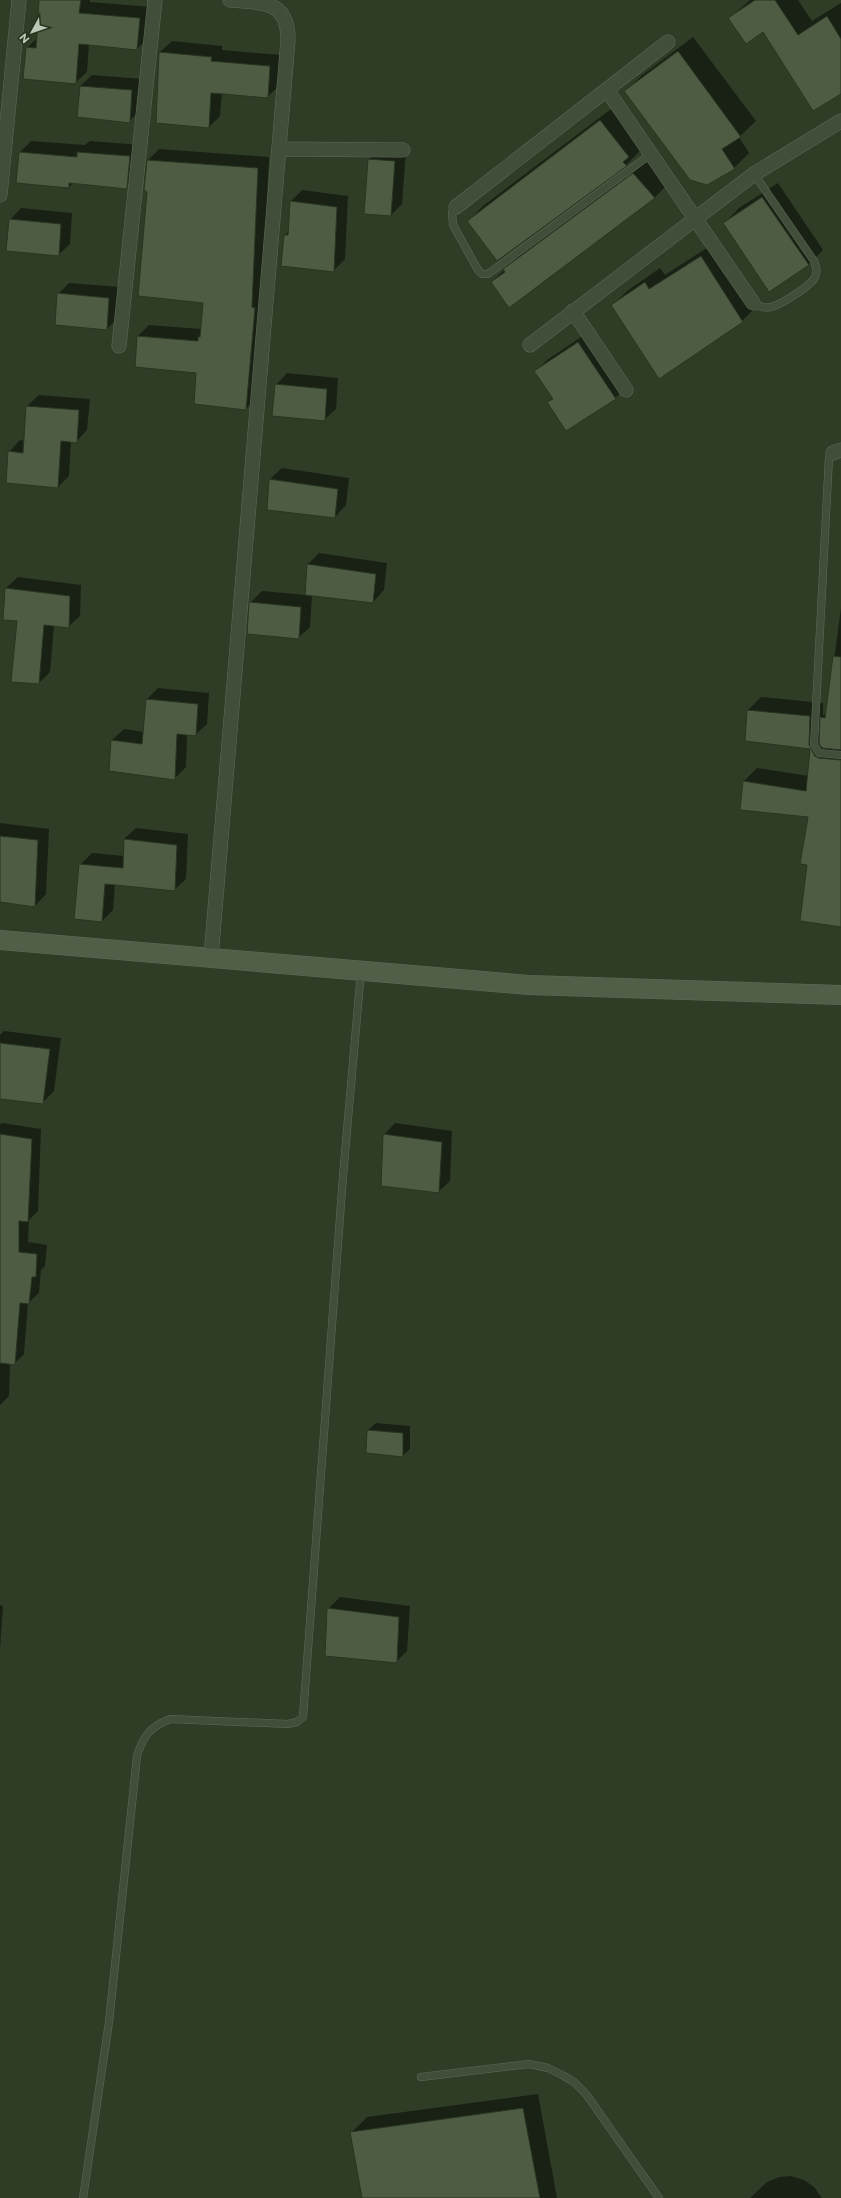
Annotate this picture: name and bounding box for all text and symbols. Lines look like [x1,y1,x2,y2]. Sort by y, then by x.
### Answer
north arrow [12,12,52,52]
text: N [16,31,33,46]

